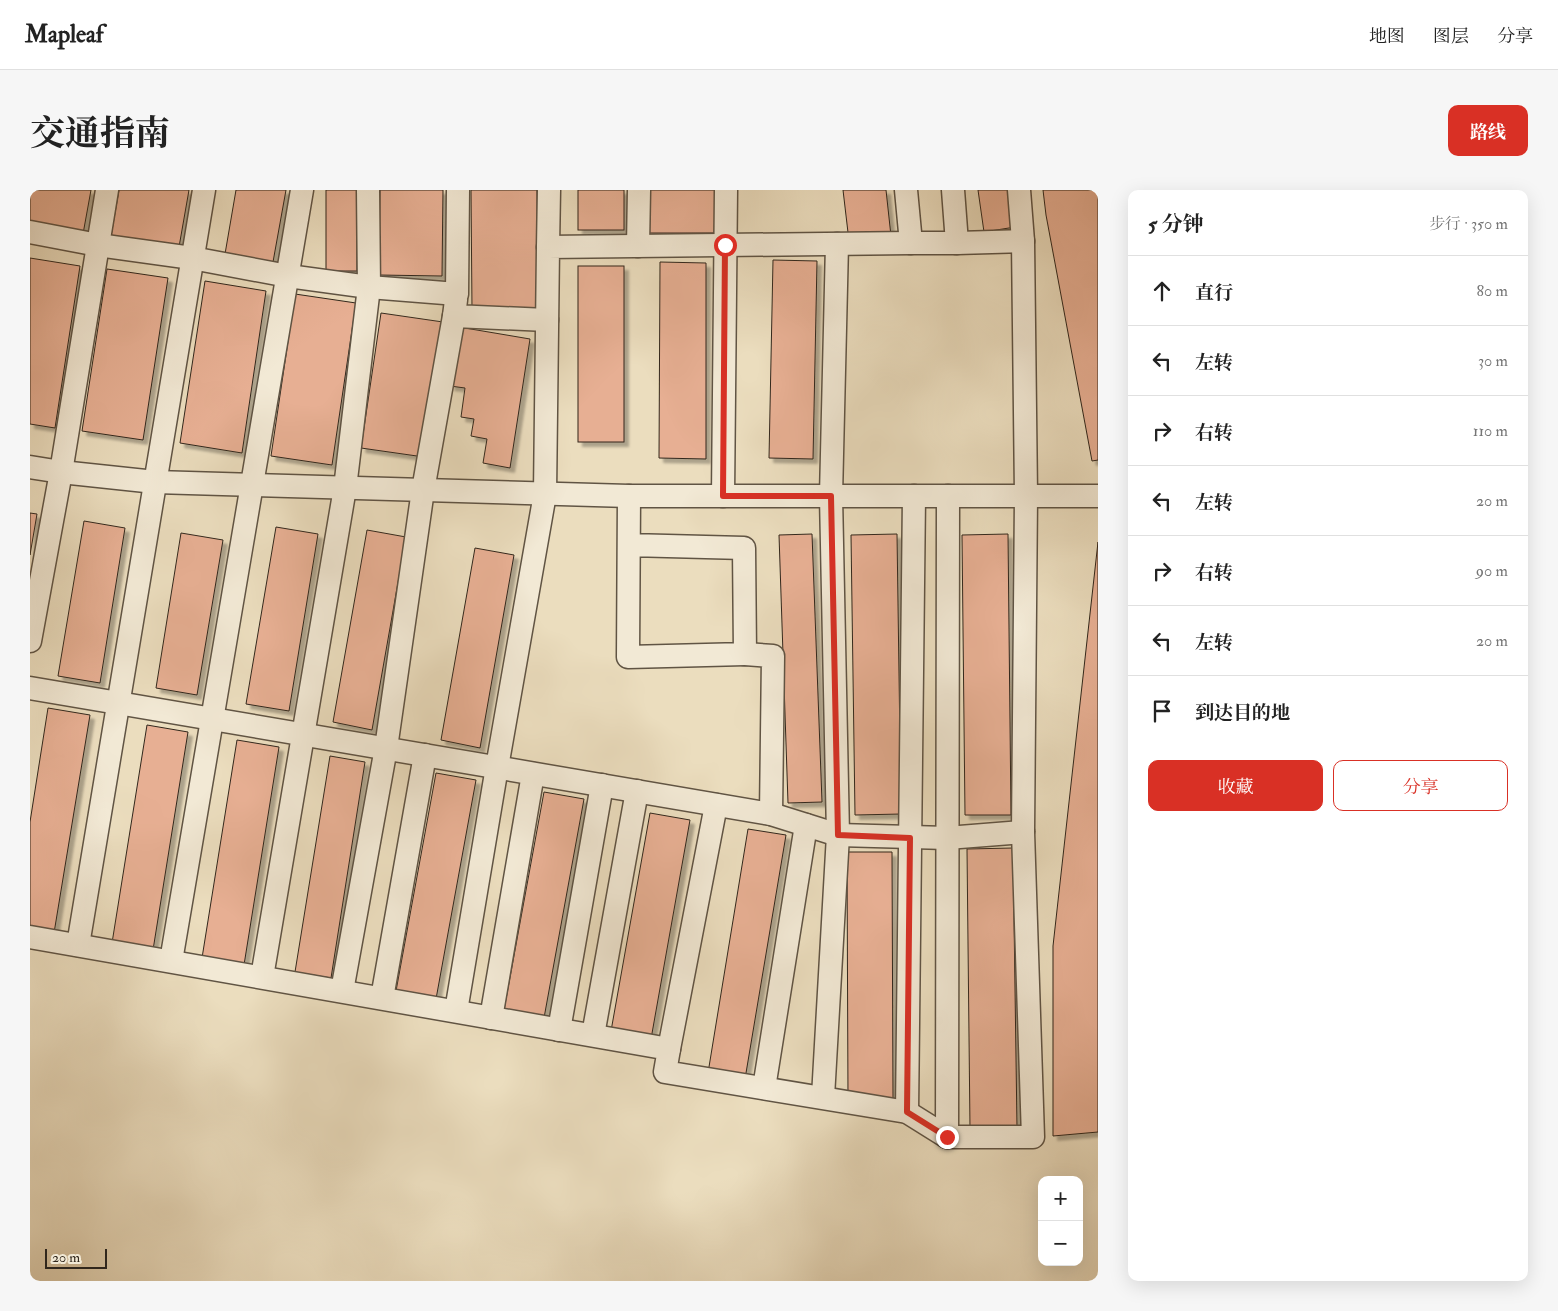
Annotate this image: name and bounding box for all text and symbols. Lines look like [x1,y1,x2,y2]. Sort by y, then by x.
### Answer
text: Mapleaf [25,19,104,50]
text: 地图 [1369,25,1405,48]
text: 图层 [1433,25,1469,48]
text: 分享 [1497,25,1533,48]
button: 路线 [1448,105,1528,156]
text: 交通指南 [30,112,170,156]
text: 5 分钟 [1148,211,1204,238]
text: 步行 · 350 m [1429,214,1508,234]
route start [714,234,737,257]
icon: ahead [1148,277,1176,305]
text: 直行 [1195,281,1233,305]
text: 80 m [1477,281,1508,301]
icon: left [1148,347,1176,375]
text: 左转 [1195,351,1233,375]
text: 30 m [1478,351,1508,371]
icon: right [1148,417,1176,445]
text: 右转 [1195,421,1233,445]
text: 110 m [1473,421,1508,441]
icon: left [1148,487,1176,515]
text: 左转 [1195,491,1233,515]
text: 20 m [1476,491,1508,511]
icon: right [1148,557,1176,585]
text: 右转 [1195,561,1233,585]
text: 90 m [1476,561,1508,581]
icon: left [1148,627,1176,655]
text: 左转 [1195,631,1233,655]
text: 20 m [1476,631,1508,651]
icon: arrive [1148,697,1176,725]
text: 到达目的地 [1195,701,1290,725]
button: 收藏 [1148,760,1323,811]
button: 分享 [1333,760,1508,811]
route end [936,1126,959,1149]
map controls [1038,1176,1083,1266]
button: + [1038,1176,1083,1221]
button: − [1038,1221,1083,1266]
scale bar [45,1246,108,1269]
text: 20 m [52,1249,80,1266]

